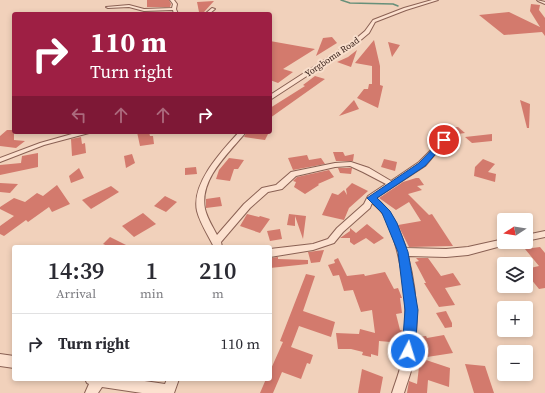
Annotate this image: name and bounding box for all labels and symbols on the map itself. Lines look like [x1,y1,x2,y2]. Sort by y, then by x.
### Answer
street label: Yorgboma Road [302,34,362,80]
pin [427,123,461,157]
north arrow [497,213,533,249]
position arrow [387,330,429,372]

